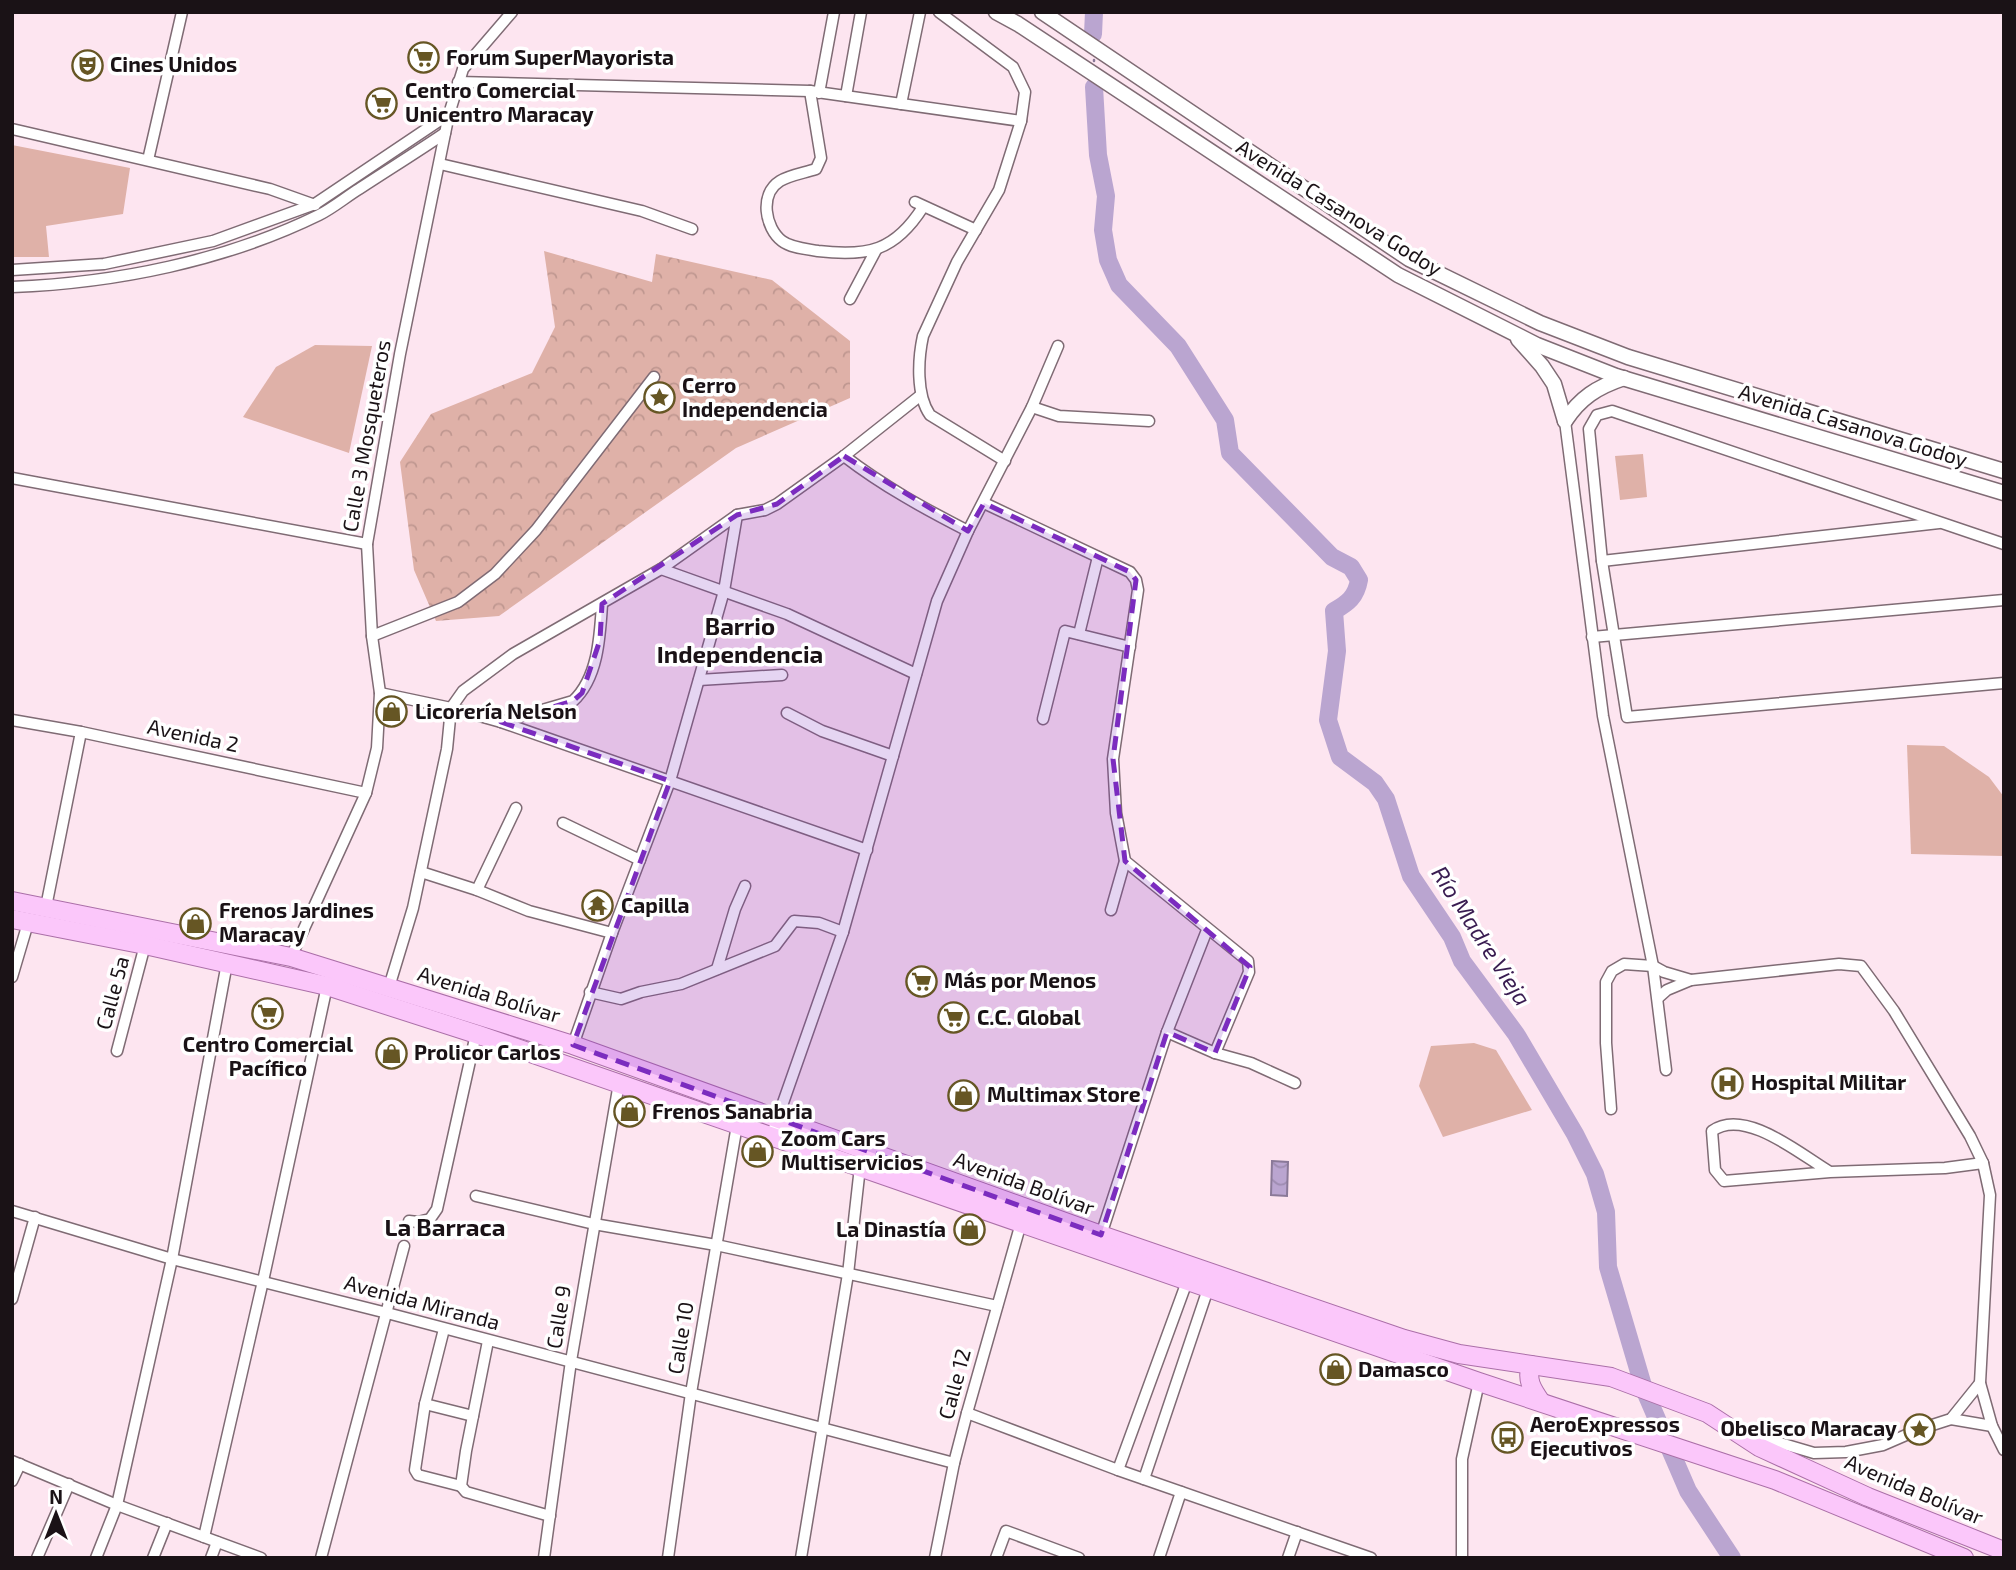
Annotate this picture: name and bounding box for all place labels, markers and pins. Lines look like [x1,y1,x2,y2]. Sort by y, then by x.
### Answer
supermarket icon: Forum SuperMayorista [406,41,440,75]
place label: Forum SuperMayorista [446,44,674,70]
theatre icon: Cines Unidos [70,48,104,82]
place label: Cines Unidos [110,51,237,76]
place label: Centro Comercial Unicentro Maracay [405,77,594,127]
supermarket icon: Centro Comercial Unicentro Maracay [365,86,399,120]
place label: Cerro Independencia [682,372,828,421]
place icon: Cerro Independencia [642,381,676,415]
shop icon: Licorería Nelson [375,695,409,729]
place label: Licorería Nelson [415,698,577,723]
temple icon: Capilla [581,889,615,923]
place label: Capilla [621,892,689,917]
place label: Frenos Jardines Maracay [219,897,374,947]
shop icon: Frenos Jardines Maracay [179,906,213,940]
supermarket icon: Más por Menos [904,964,938,998]
place label: Más por Menos [944,967,1096,992]
supermarket icon: Centro Comercial Pacífico [251,996,285,1030]
supermarket icon: C.C. Global [937,1001,971,1035]
place label: C.C. Global [977,1004,1081,1029]
place label: Centro Comercial Pacífico [183,1031,353,1080]
shop icon: Prolicor Carlos [374,1036,408,1070]
place label: Prolicor Carlos [414,1039,561,1064]
hospital icon: Hospital Militar [1711,1066,1745,1100]
place label: Hospital Militar [1751,1069,1906,1094]
shop icon: Multimax Store [947,1078,981,1112]
place label: Multimax Store [987,1081,1141,1106]
shop icon: Frenos Sanabria [612,1095,646,1129]
place label: Frenos Sanabria [652,1098,813,1123]
place label: Zoom Cars Multiservicios [781,1125,923,1174]
shop icon: Zoom Cars Multiservicios [741,1134,775,1168]
shop icon: La Dinastía [952,1213,986,1247]
place label: La Dinastía [836,1216,946,1241]
shop icon: Damasco [1318,1353,1352,1387]
place label: Damasco [1358,1356,1449,1381]
place label: AeroExpressos Ejecutivos [1530,1411,1680,1460]
place icon: Obelisco Maracay [1903,1412,1937,1446]
place label: Obelisco Maracay [1720,1415,1897,1441]
bus stop icon: AeroExpressos Ejecutivos [1490,1420,1524,1454]

